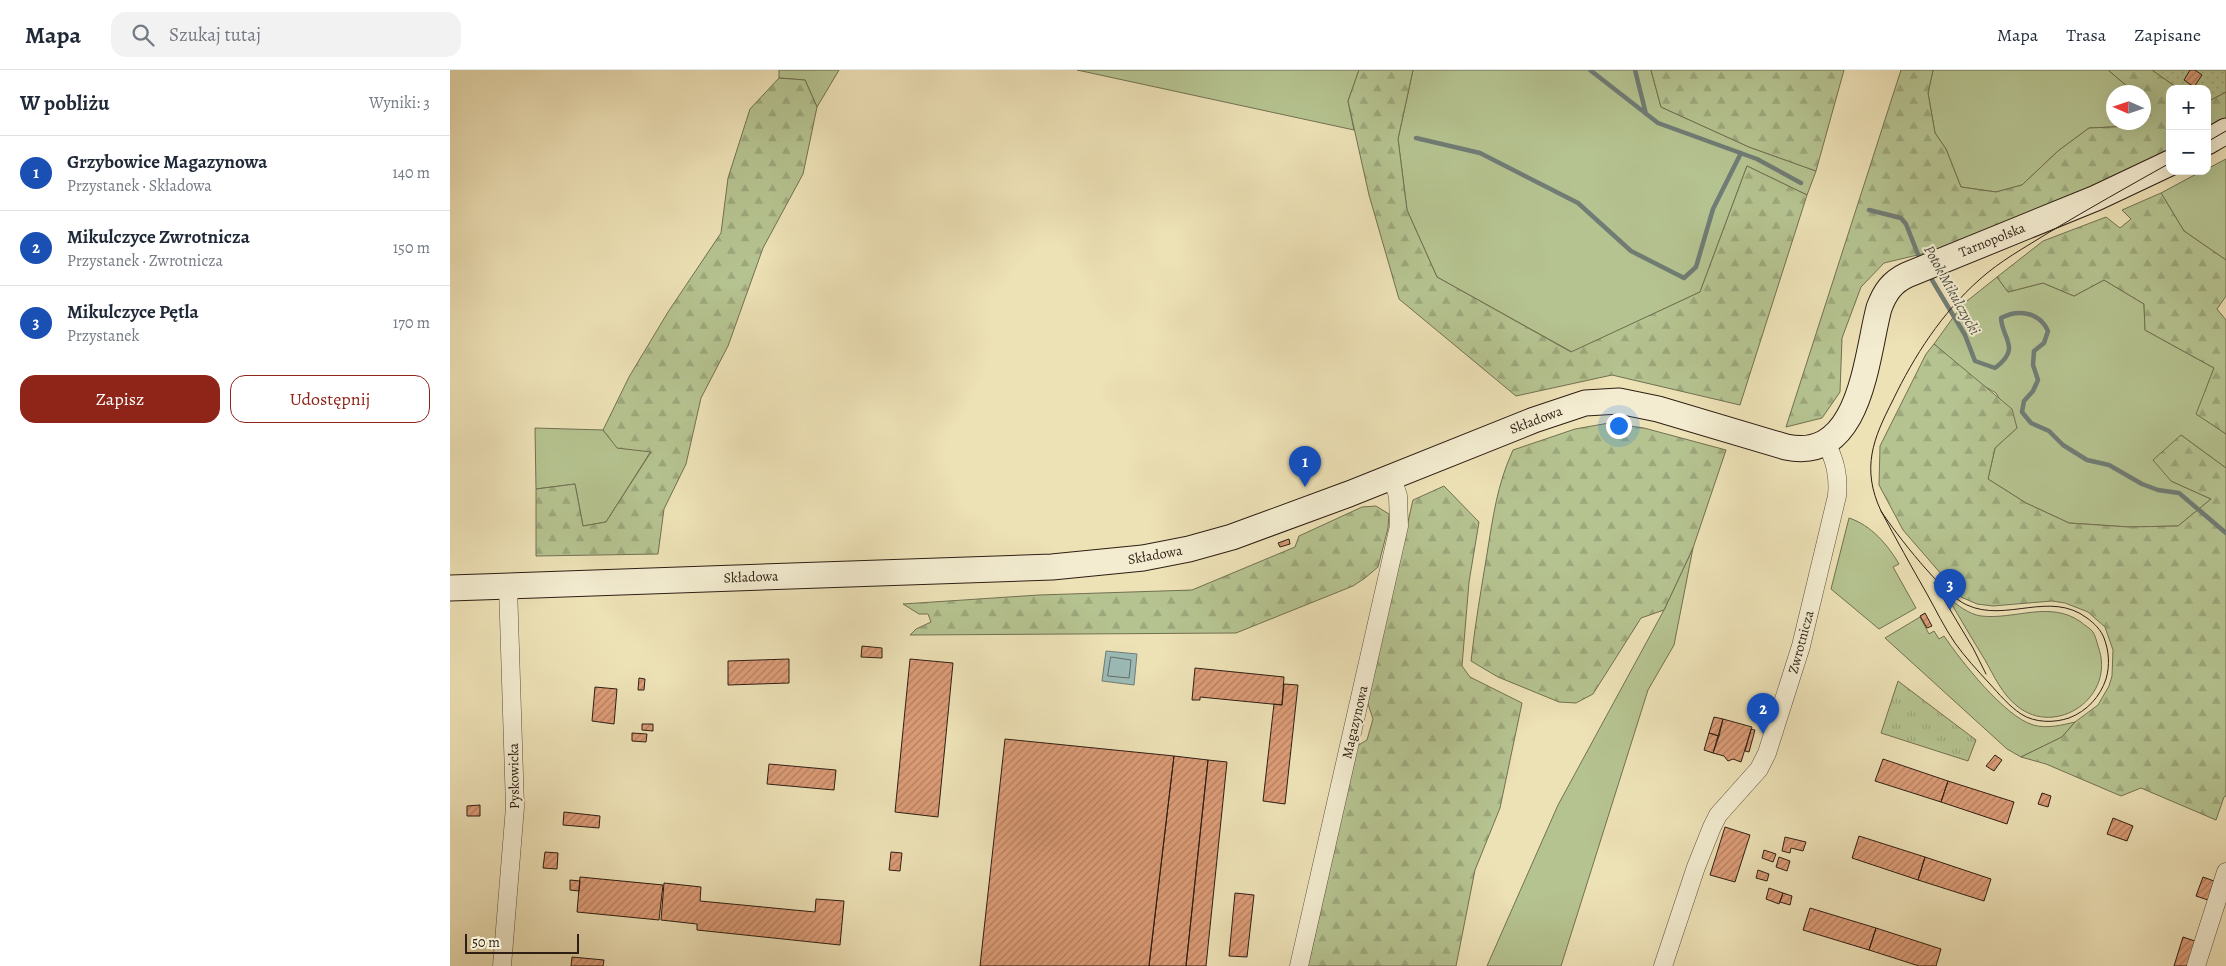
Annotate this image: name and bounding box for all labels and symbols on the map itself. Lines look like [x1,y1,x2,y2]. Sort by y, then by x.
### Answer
north arrow [2106,85,2151,130]
street label: Tarnopolska [1956,218,2028,262]
water label: Potok Mikulczycki [1919,242,1985,339]
street label: Składowa [1507,401,1566,439]
your location [1606,413,1632,439]
pin: 1 [1289,446,1321,487]
street label: Składowa [1126,541,1184,569]
street label: Składowa [723,567,779,587]
pin: 3 [1934,569,1966,610]
street label: Zwrotnicza [1783,608,1819,676]
street label: Magazynowa [1337,683,1373,761]
pin: 2 [1747,693,1779,734]
street label: Pyskowicka [504,742,524,809]
scale bar [465,931,579,954]

